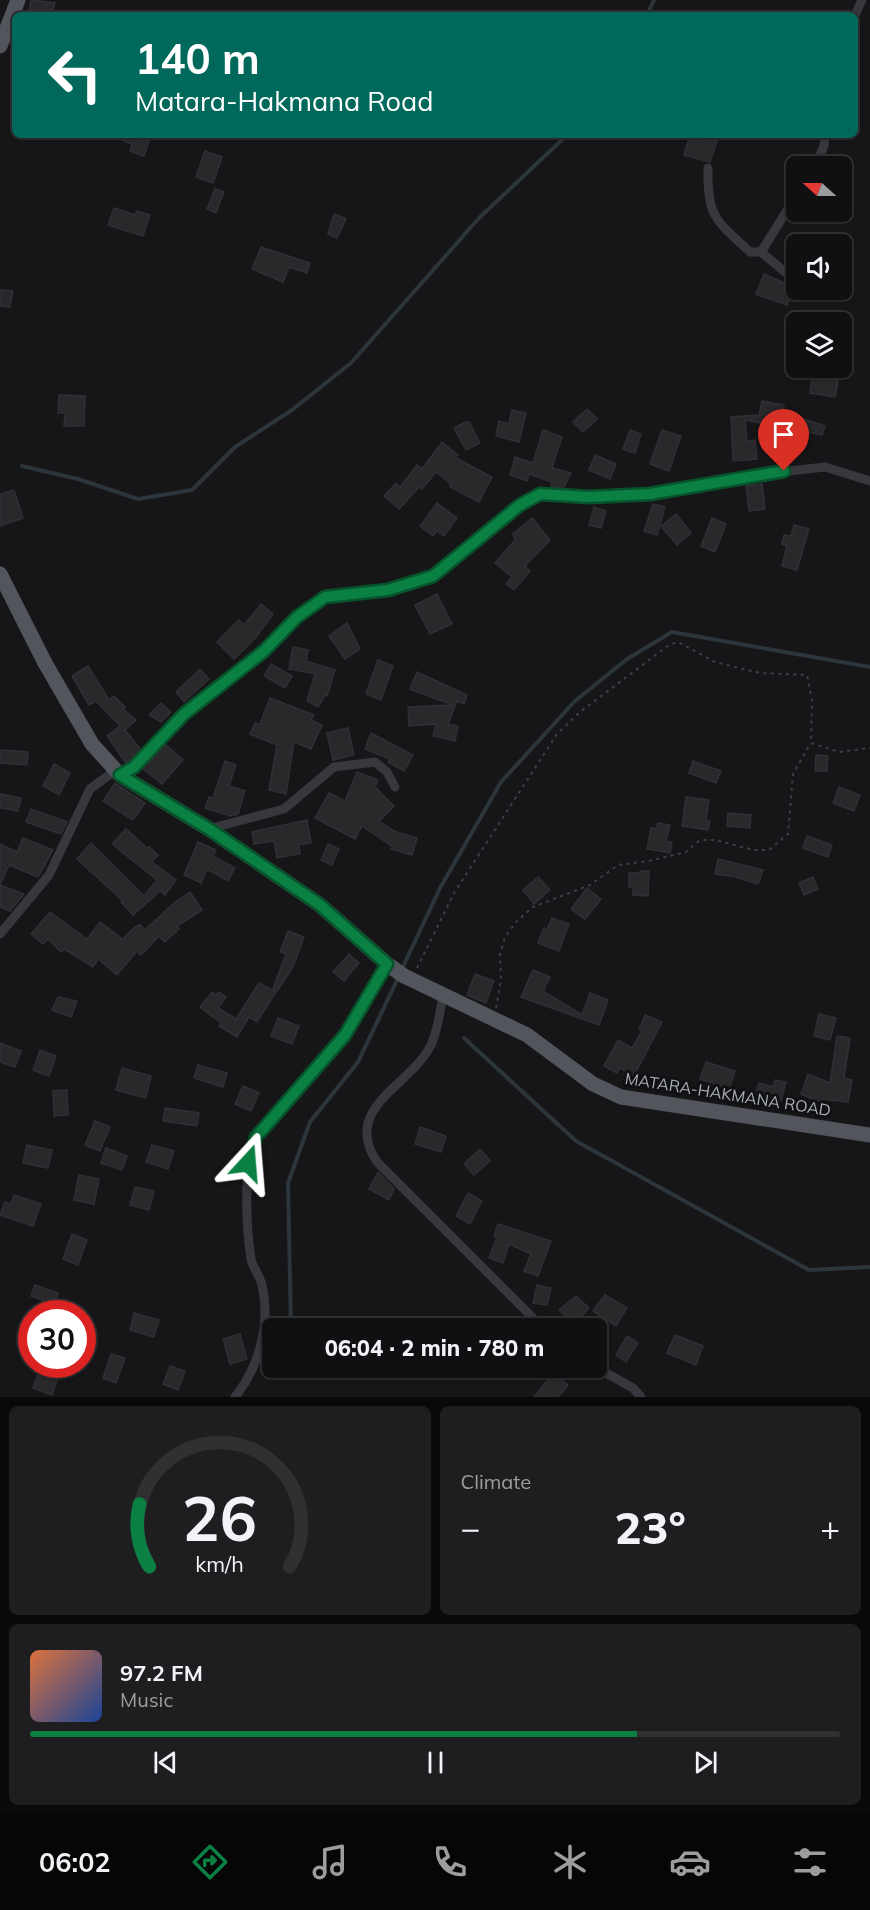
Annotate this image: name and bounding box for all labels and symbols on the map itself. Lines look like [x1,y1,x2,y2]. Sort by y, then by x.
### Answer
north arrow [786,156,852,222]
pin [758,409,809,471]
street label: MATARA-HAKMANA ROAD [624,1068,832,1120]
position arrow [216,1131,280,1195]
speed limit sign: 30 [18,1300,96,1378]

